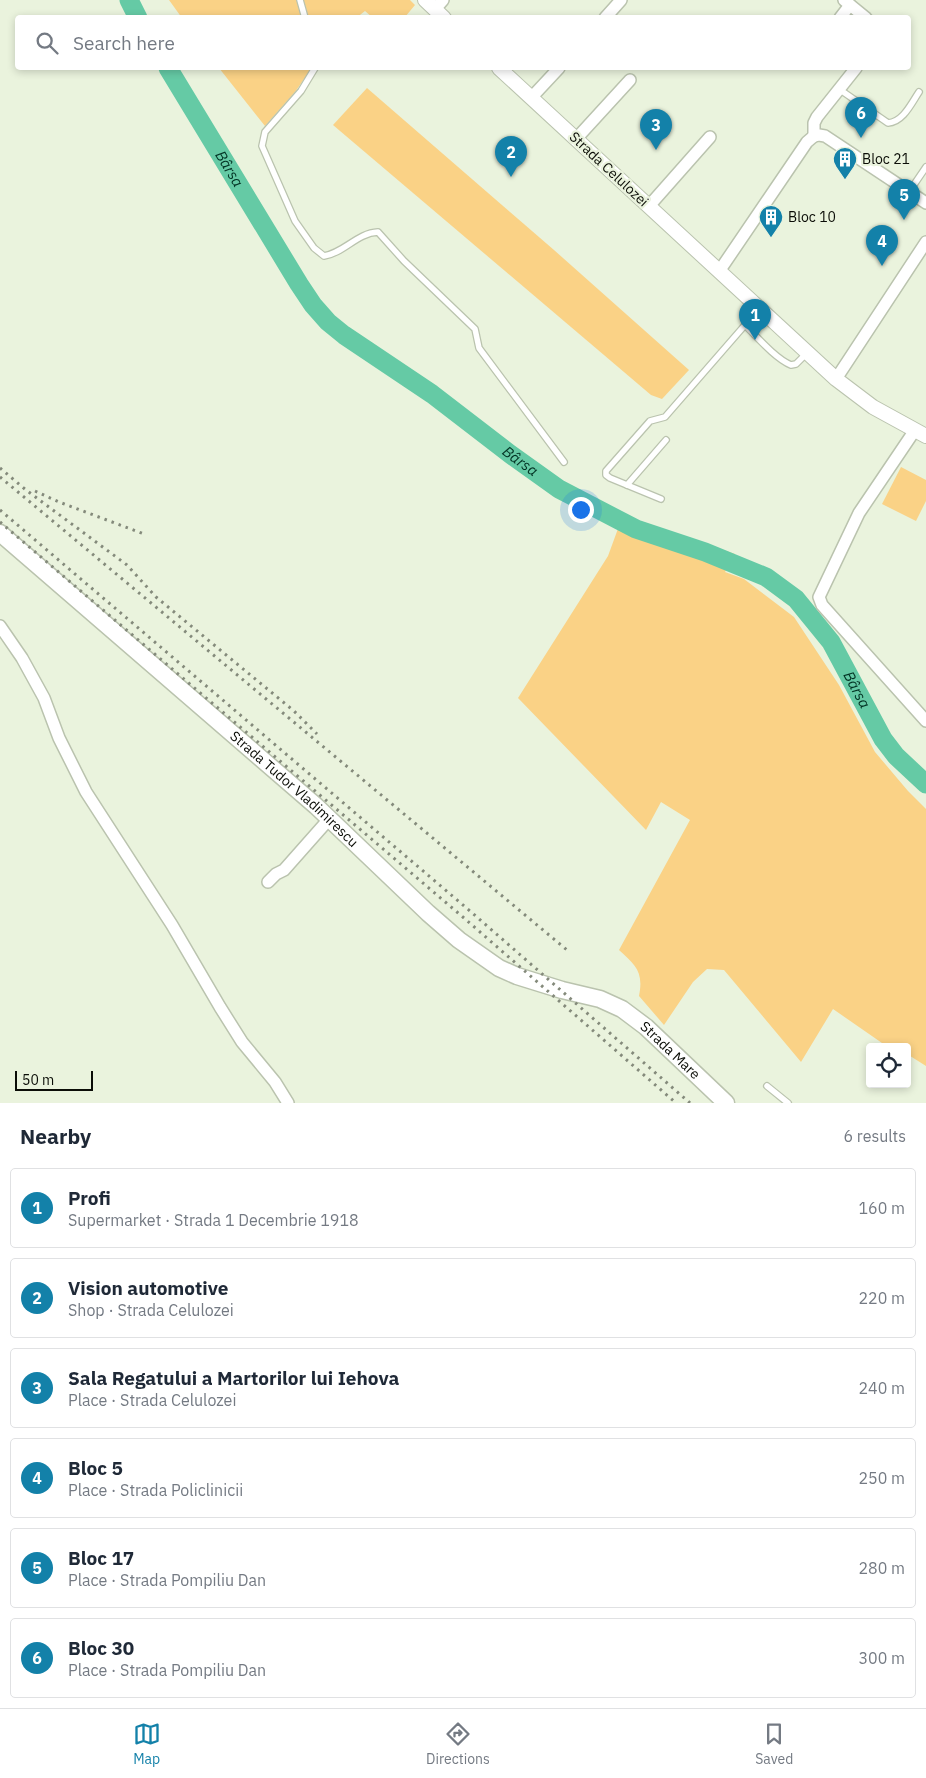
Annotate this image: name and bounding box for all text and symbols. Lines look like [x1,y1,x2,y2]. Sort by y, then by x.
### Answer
search box [15,15,911,70]
icon: search [33,29,61,57]
text: Search here [73,31,175,55]
pin: 6 [845,97,877,138]
pin: 3 [640,109,672,150]
street label: Strada Celulozei [566,128,652,210]
pin: 2 [495,136,527,177]
building icon: Bloc 21 [832,146,858,180]
water label: Bârsa [211,147,248,191]
place label: Bloc 21 [862,150,910,168]
pin: 5 [888,179,920,220]
building icon: Bloc 10 [758,204,784,238]
place label: Bloc 10 [788,208,836,226]
pin: 4 [866,225,898,266]
pin: 1 [739,299,771,340]
water label: Bârsa [499,442,542,480]
your location [568,497,594,523]
water label: Bârsa [839,668,875,712]
street label: Strada Tudor Vladimirescu [226,727,362,851]
street label: Strada Mare [637,1017,704,1083]
map controls [866,1043,911,1088]
button: locate [866,1043,911,1088]
scale bar [15,1068,92,1091]
text: 50 m [22,1071,54,1089]
text: Nearby [20,1122,91,1150]
text: 6 results [843,1126,906,1146]
text: Profi [68,1186,111,1210]
text: 1 [32,1198,42,1218]
text: 160 m [858,1198,905,1218]
text: Supermarket · Strada 1 Decembrie 1918 [68,1210,359,1230]
text: Vision automotive [68,1276,228,1300]
text: 2 [32,1288,42,1308]
text: 220 m [858,1288,905,1308]
text: Shop · Strada Celulozei [68,1300,234,1320]
text: Sala Regatului a Martorilor lui Iehova [68,1366,399,1390]
text: 3 [32,1378,42,1398]
text: 240 m [858,1378,905,1398]
text: Place · Strada Celulozei [68,1390,236,1410]
text: Bloc 5 [68,1456,123,1480]
text: 4 [32,1468,42,1488]
text: 250 m [858,1468,905,1488]
text: Place · Strada Policlinicii [68,1480,243,1500]
text: Bloc 17 [68,1546,134,1570]
text: 5 [32,1558,42,1578]
text: 280 m [858,1558,905,1578]
text: Place · Strada Pompiliu Dan [68,1570,266,1590]
text: Bloc 30 [68,1636,134,1660]
text: 6 [32,1648,42,1668]
text: 300 m [858,1648,905,1668]
text: Place · Strada Pompiliu Dan [68,1660,266,1680]
tab: Map [133,1720,161,1768]
tab: Directions [426,1720,490,1768]
tab: Saved [755,1720,793,1768]

